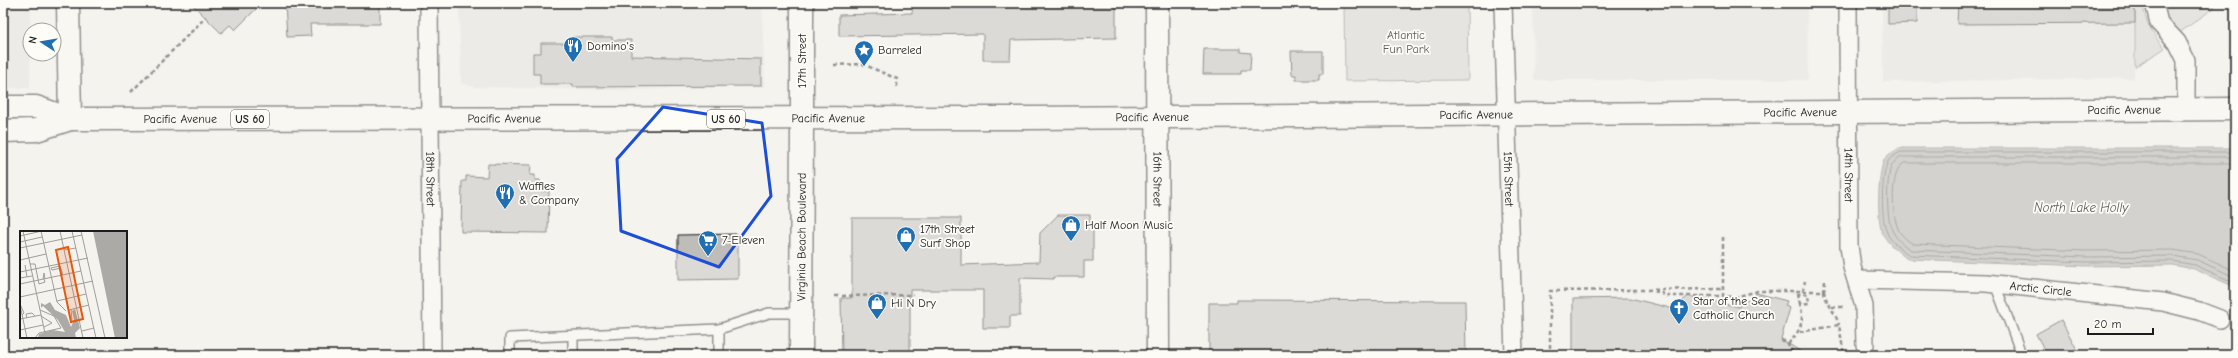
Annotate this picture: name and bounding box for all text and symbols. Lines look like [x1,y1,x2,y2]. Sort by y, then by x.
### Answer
north arrow [22,22,62,62]
park label: Atlantic Fun Park [1383,28,1430,56]
street label: 17th Street [795,33,809,88]
text: N [26,35,40,45]
restaurant icon: Domino's [562,35,584,63]
place label: Domino's [587,39,634,53]
place icon: Barreled [853,39,875,67]
place label: Barreled [878,43,922,57]
street label: Pacific Avenue [2087,103,2161,117]
street label: Pacific Avenue [1763,105,1837,120]
street label: Pacific Avenue [1439,107,1513,122]
road number: US 60 [231,110,269,128]
road number: US 60 [707,110,745,128]
street label: Pacific Avenue [1115,110,1189,124]
street label: Pacific Avenue [792,111,865,125]
street label: Pacific Avenue [144,112,217,126]
street label: Pacific Avenue [468,112,541,126]
street label: 14th Street [1842,148,1856,203]
street label: 18th Street [423,151,438,207]
street label: 16th Street [1150,151,1165,207]
street label: 15th Street [1501,151,1516,207]
street label: Virginia Beach Boulevard [794,173,809,301]
place label: Waffles & Company [519,179,580,207]
restaurant icon: Waffles & Company [494,182,516,210]
water label: North Lake Holly [2034,200,2129,215]
shop icon: Half Moon Music [1060,214,1082,242]
place label: Half Moon Music [1085,218,1173,232]
place label: 17th Street Surf Shop [920,222,975,250]
shop icon: 17th Street Surf Shop [895,225,917,253]
supermarket icon: 7-Eleven [697,229,719,257]
inset map [20,231,127,338]
place label: 7-Eleven [722,233,765,247]
street label: Arctic Circle [2009,279,2072,299]
shop icon: Hi N Dry [866,292,888,320]
place label: Star of the Sea Catholic Church [1693,294,1774,322]
place label: Hi N Dry [891,296,937,310]
church icon: Star of the Sea Catholic Church [1668,297,1690,325]
scale bar [2088,310,2153,336]
text: 20 m [2094,317,2122,331]

